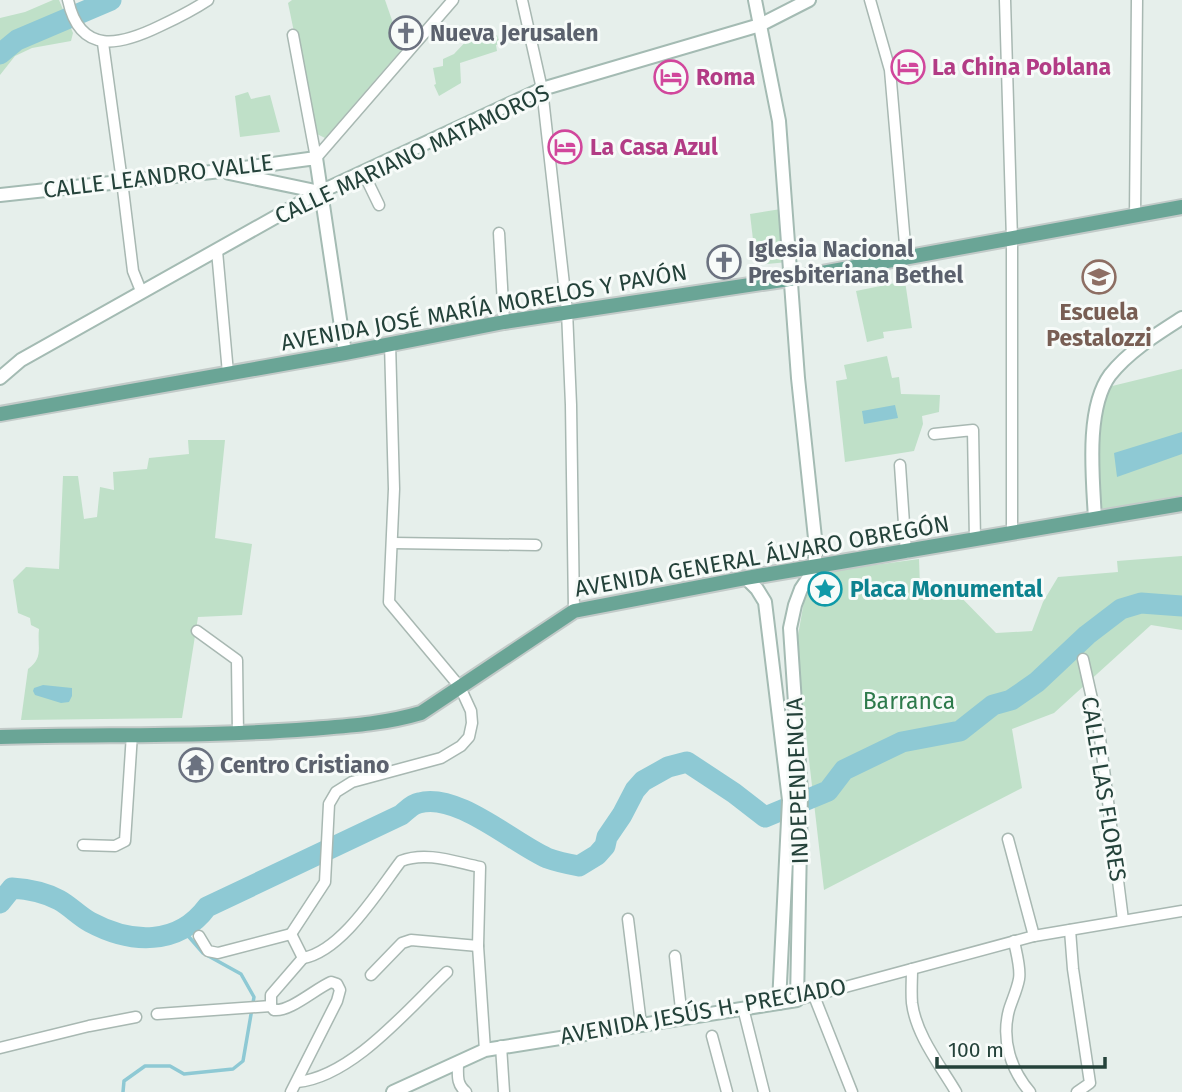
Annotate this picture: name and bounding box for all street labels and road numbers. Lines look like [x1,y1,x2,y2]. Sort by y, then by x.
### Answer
street label: CALLE MARIANO MATAMOROS [270,78,554,230]
street label: CALLE LEANDRO VALLE [41,148,275,204]
street label: AVENIDA JOSÉ MARÍA MORELOS Y PAVÓN [279,256,689,357]
street label: AVENIDA GENERAL ÁLVARO OBREGÓN [572,508,952,603]
street label: CALLE LAS FLORES [1076,695,1132,883]
street label: INDEPENDENCIA [780,696,814,865]
street label: AVENIDA JESÚS H. PRECIADO [558,971,848,1050]

